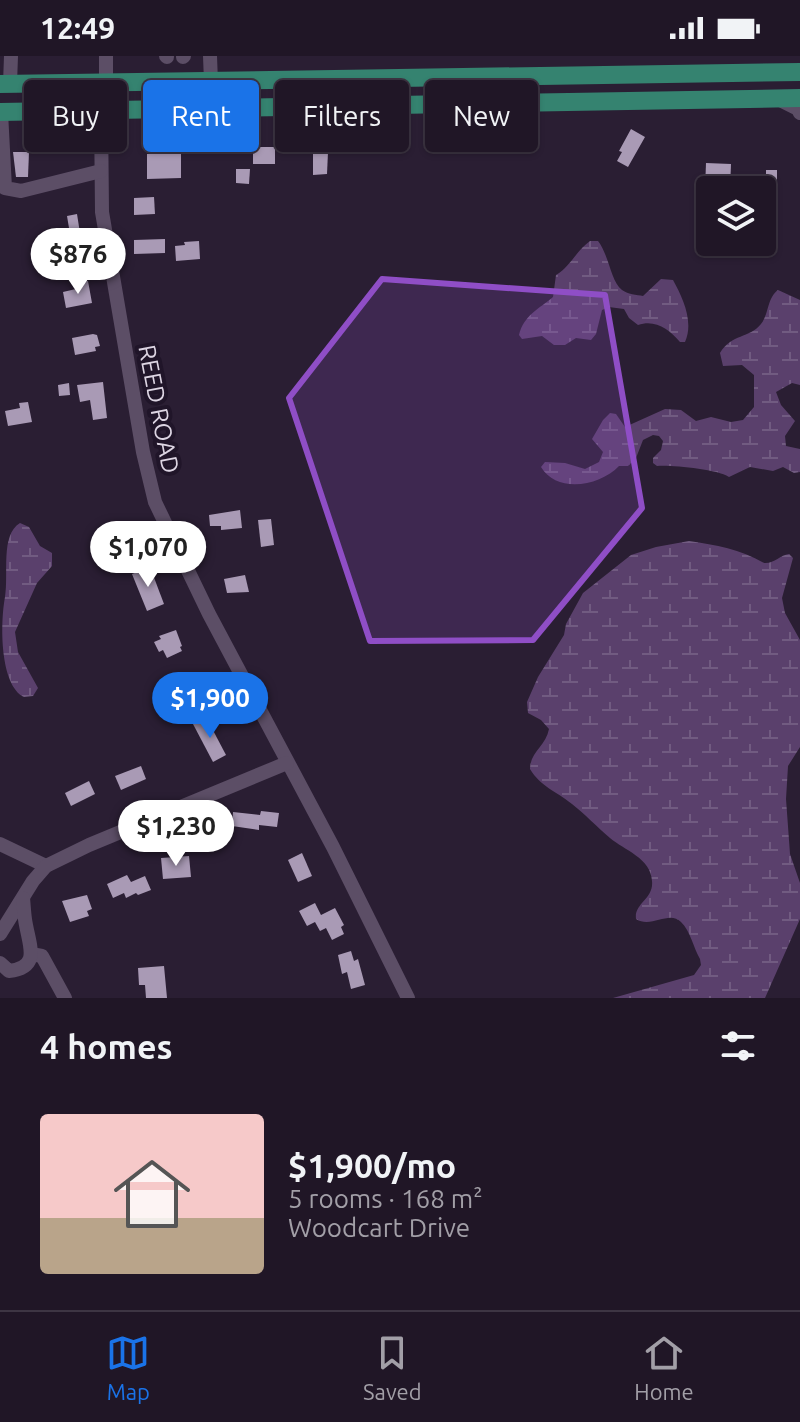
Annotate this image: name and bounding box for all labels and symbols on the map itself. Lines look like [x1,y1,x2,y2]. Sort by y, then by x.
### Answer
pin: $876 [31,228,125,296]
street label: REED ROAD [133,343,185,475]
pin: $1,070 [83,521,213,589]
pin: $1,900 [145,672,275,740]
pin: $1,230 [111,800,241,868]

